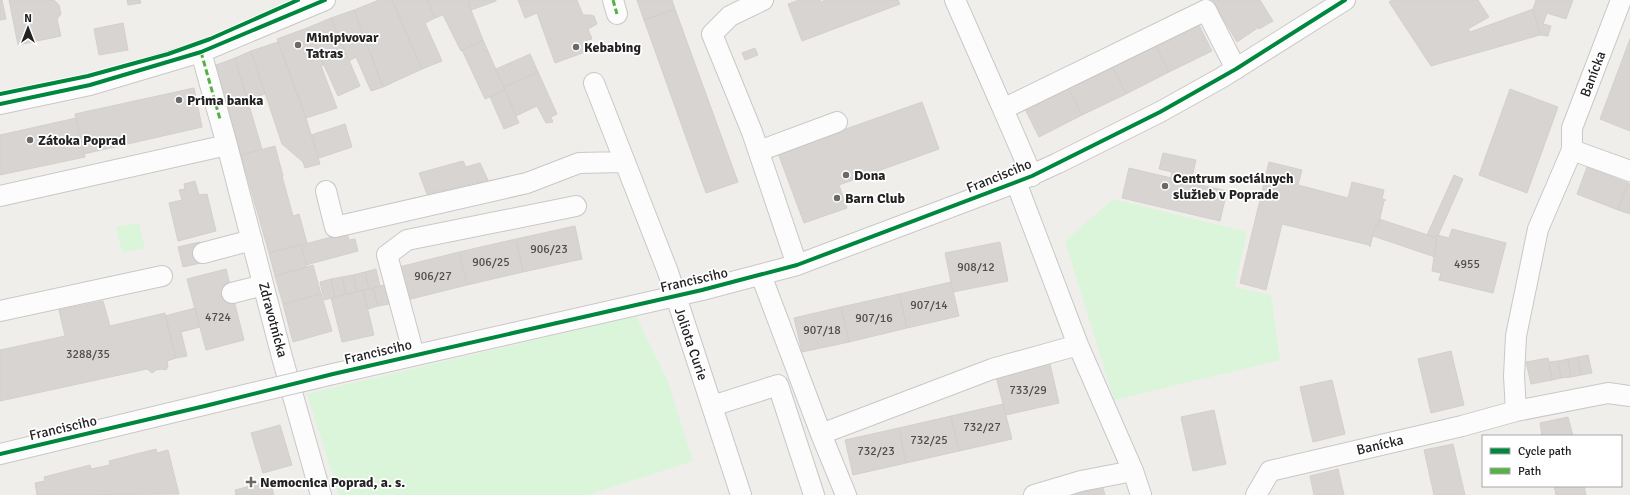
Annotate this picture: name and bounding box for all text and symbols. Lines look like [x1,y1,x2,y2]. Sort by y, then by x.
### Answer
north arrow [8,8,48,48]
text: N [24,12,32,25]
place label: Minipivovar Tatras [306,29,379,62]
place label: Kebabing [584,39,641,56]
marker: Minipivovar Tatras [293,40,303,50]
marker: Kebabing [571,42,581,52]
street label: Banícka [1577,49,1609,99]
place label: Prima banka [187,92,264,109]
marker: Prima banka [174,95,184,105]
place label: Zátoka Poprad [38,132,126,149]
marker: Zátoka Poprad [25,135,35,145]
street label: Francisciho [964,155,1034,197]
place label: Dona [854,167,886,184]
marker: Dona [841,170,851,180]
place label: Centrum sociálnych služieb v Poprade [1173,170,1294,203]
marker: Centrum sociálnych služieb v Poprade [1160,181,1170,191]
place label: Barn Club [845,190,905,207]
marker: Barn Club [832,193,842,203]
house number: 906/23 [530,242,568,257]
house number: 906/25 [472,255,510,270]
house number: 4955 [1454,257,1480,272]
house number: 908/12 [957,260,995,275]
street label: Francisciho [659,264,729,296]
house number: 906/27 [414,269,452,284]
street label: Zdravotnícka [255,280,291,360]
house number: 907/14 [910,298,948,313]
street label: Joliota Curie [671,305,711,383]
house number: 4724 [205,310,231,325]
house number: 907/16 [855,311,893,326]
house number: 907/18 [803,323,841,338]
street label: Francisciho [343,336,413,368]
house number: 3288/35 [66,347,110,362]
house number: 733/29 [1009,383,1047,398]
street label: Francisciho [28,412,98,444]
house number: 732/27 [963,420,1001,435]
street label: Banícka [1355,431,1405,459]
house number: 732/25 [910,433,948,448]
legend [1482,435,1622,487]
house number: 732/23 [857,444,895,459]
text: Cycle path [1518,444,1571,459]
text: Path [1518,464,1541,479]
place label: Nemocnica Poprad, a. s. [260,474,405,491]
marker: Nemocnica Poprad, a. s. [245,476,257,488]

